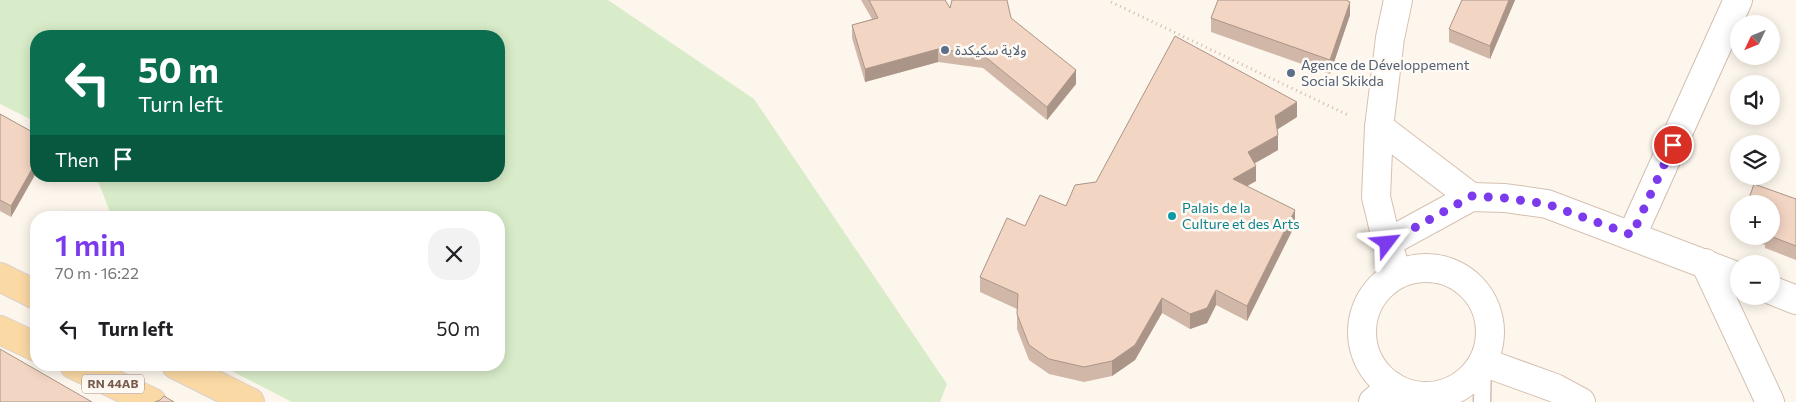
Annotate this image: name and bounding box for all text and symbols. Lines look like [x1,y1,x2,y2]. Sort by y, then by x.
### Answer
north arrow [1730,15,1780,65]
map controls [1730,15,1780,305]
place label: ولاية سكيكدة [955,41,1027,59]
marker: ولاية سكيكدة [939,44,951,56]
text: 50 m [138,47,219,90]
icon: left [55,50,120,115]
place label: Agence de Développement Social Skikda [1301,56,1470,89]
marker: Agence de Développement Social Skikda [1285,67,1297,79]
button: sound [1730,75,1780,125]
text: Turn left [138,90,223,117]
pin [1652,124,1694,166]
icon: arrive [1659,131,1687,159]
button: layers [1730,135,1780,185]
icon: arrive [109,145,137,173]
text: Then [55,148,99,171]
button: + [1730,195,1780,245]
place label: Palais de la Culture et des Arts [1182,199,1300,232]
marker: Palais de la Culture et des Arts [1166,210,1178,222]
position arrow [1360,216,1412,268]
text: 1 min [55,225,126,262]
button: close [428,228,480,280]
button: − [1730,255,1780,305]
text: 70 m · 16:22 [55,263,139,282]
icon: left [55,315,83,343]
text: Turn left [98,317,173,340]
text: 50 m [436,317,480,340]
road number: RN 44AB [82,374,144,394]

